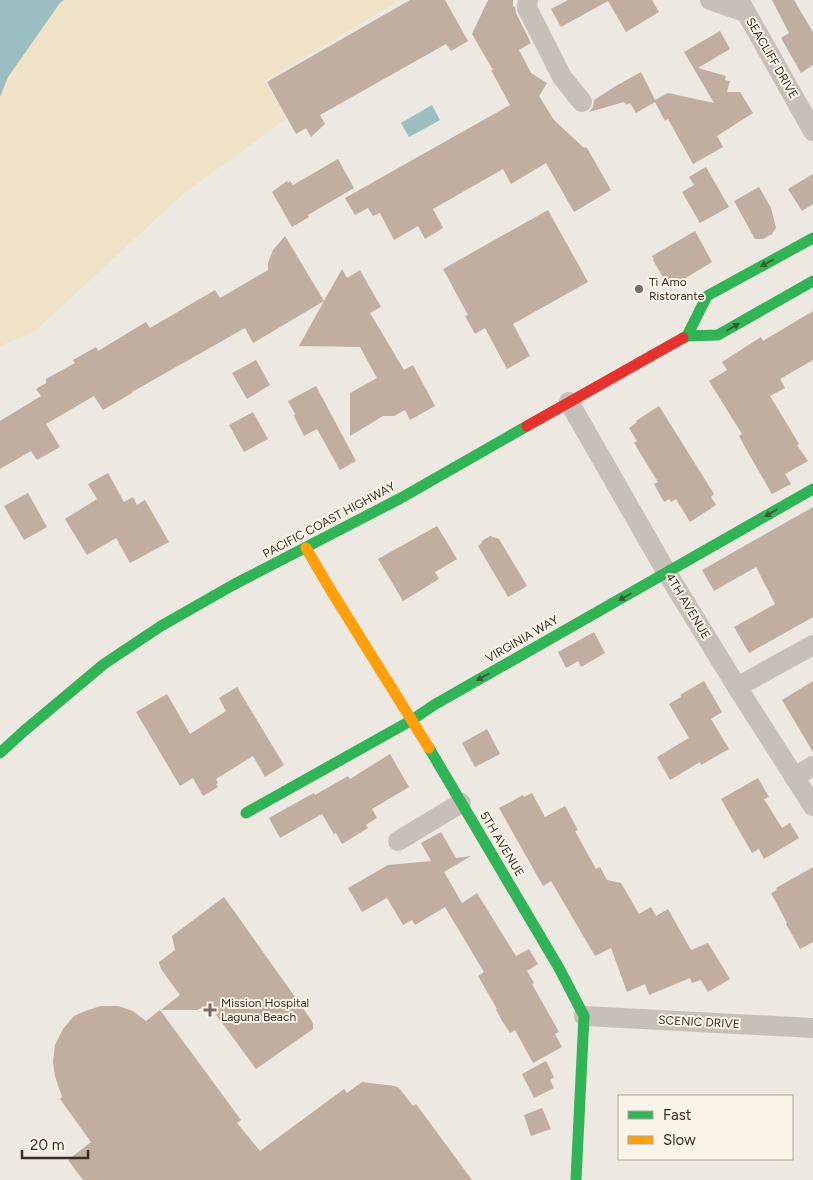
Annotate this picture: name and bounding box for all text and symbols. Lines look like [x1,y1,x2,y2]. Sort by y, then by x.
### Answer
street label: SEACLIFF DRIVE [743,15,801,101]
one-way arrow [760,259,774,267]
place label: Ti Amo Ristorante [649,275,705,303]
marker: Ti Amo Ristorante [633,283,645,295]
one-way arrow [727,322,740,331]
street label: PACIFIC COAST HIGHWAY [260,479,398,561]
one-way arrow [763,509,778,517]
street label: 4TH AVENUE [663,571,713,641]
one-way arrow [618,592,631,601]
street label: VIRGINIA WAY [483,612,561,665]
one-way arrow [476,673,491,681]
street label: 5TH AVENUE [477,809,527,879]
place label: Mission Hospital Laguna Beach [221,996,309,1024]
marker: Mission Hospital Laguna Beach [203,1003,217,1017]
street label: SCENIC DRIVE [658,1013,740,1031]
legend [618,1095,793,1160]
text: Fast [663,1106,692,1124]
scale bar [22,1128,89,1160]
text: Slow [663,1131,696,1149]
text: 20 m [30,1136,64,1154]

